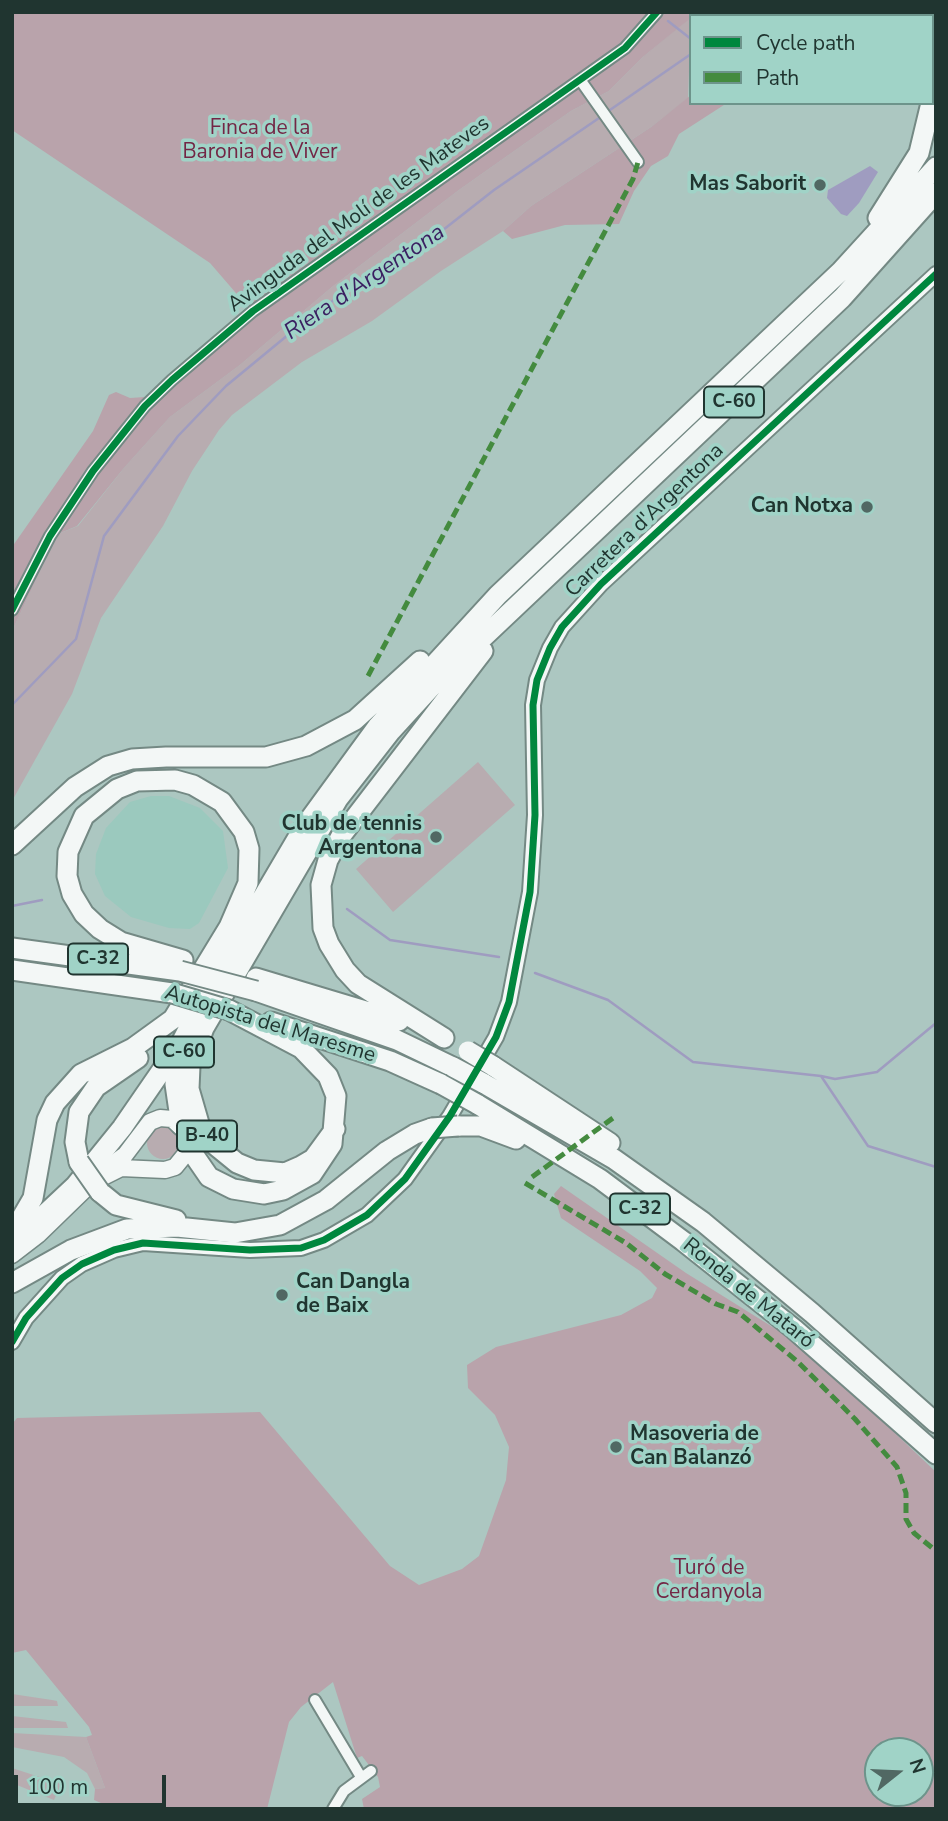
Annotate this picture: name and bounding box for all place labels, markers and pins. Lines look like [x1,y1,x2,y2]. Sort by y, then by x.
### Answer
place label: Mas Saborit [689,172,806,198]
marker: Mas Saborit [812,177,828,193]
place label: Can Notxa [751,494,853,520]
marker: Can Notxa [859,499,875,515]
place label: Club de tennis Argentona [281,812,422,862]
marker: Club de tennis Argentona [428,829,444,845]
place label: Can Dangla de Baix [296,1270,410,1320]
marker: Can Dangla de Baix [274,1287,290,1303]
place label: Masoveria de Can Balanzó [630,1422,759,1472]
marker: Masoveria de Can Balanzó [608,1439,624,1455]

